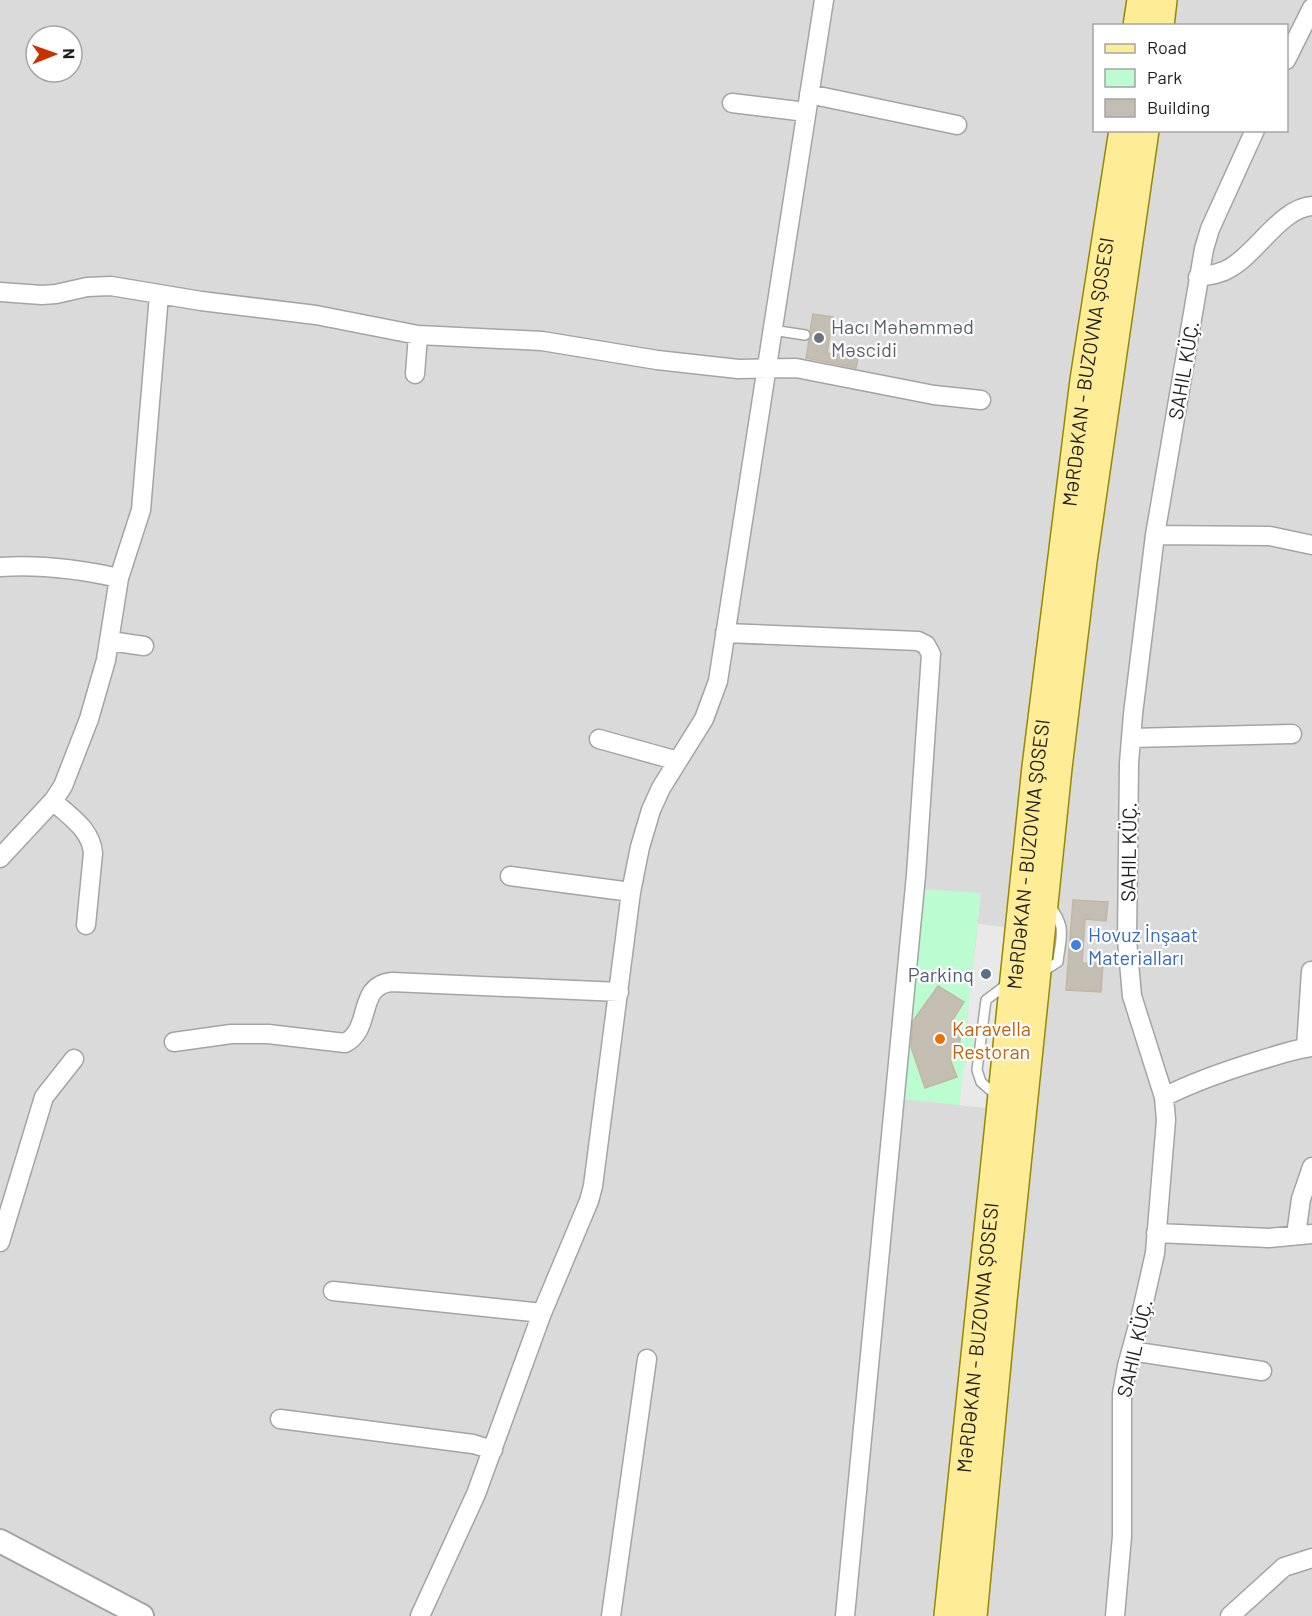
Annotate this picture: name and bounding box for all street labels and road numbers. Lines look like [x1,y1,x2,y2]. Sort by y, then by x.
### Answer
street label: MƏRDƏKAN - BUZOVNA ŞOSESI [1056,236,1118,508]
street label: SAHIL KÜÇ. [1163,319,1203,421]
street label: MƏRDƏKAN - BUZOVNA ŞOSESI [1001,718,1054,990]
street label: SAHIL KÜÇ. [1115,802,1141,902]
street label: MƏRDƏKAN - BUZOVNA ŞOSESI [951,1201,1003,1474]
street label: SAHIL KÜÇ. [1111,1297,1157,1399]

